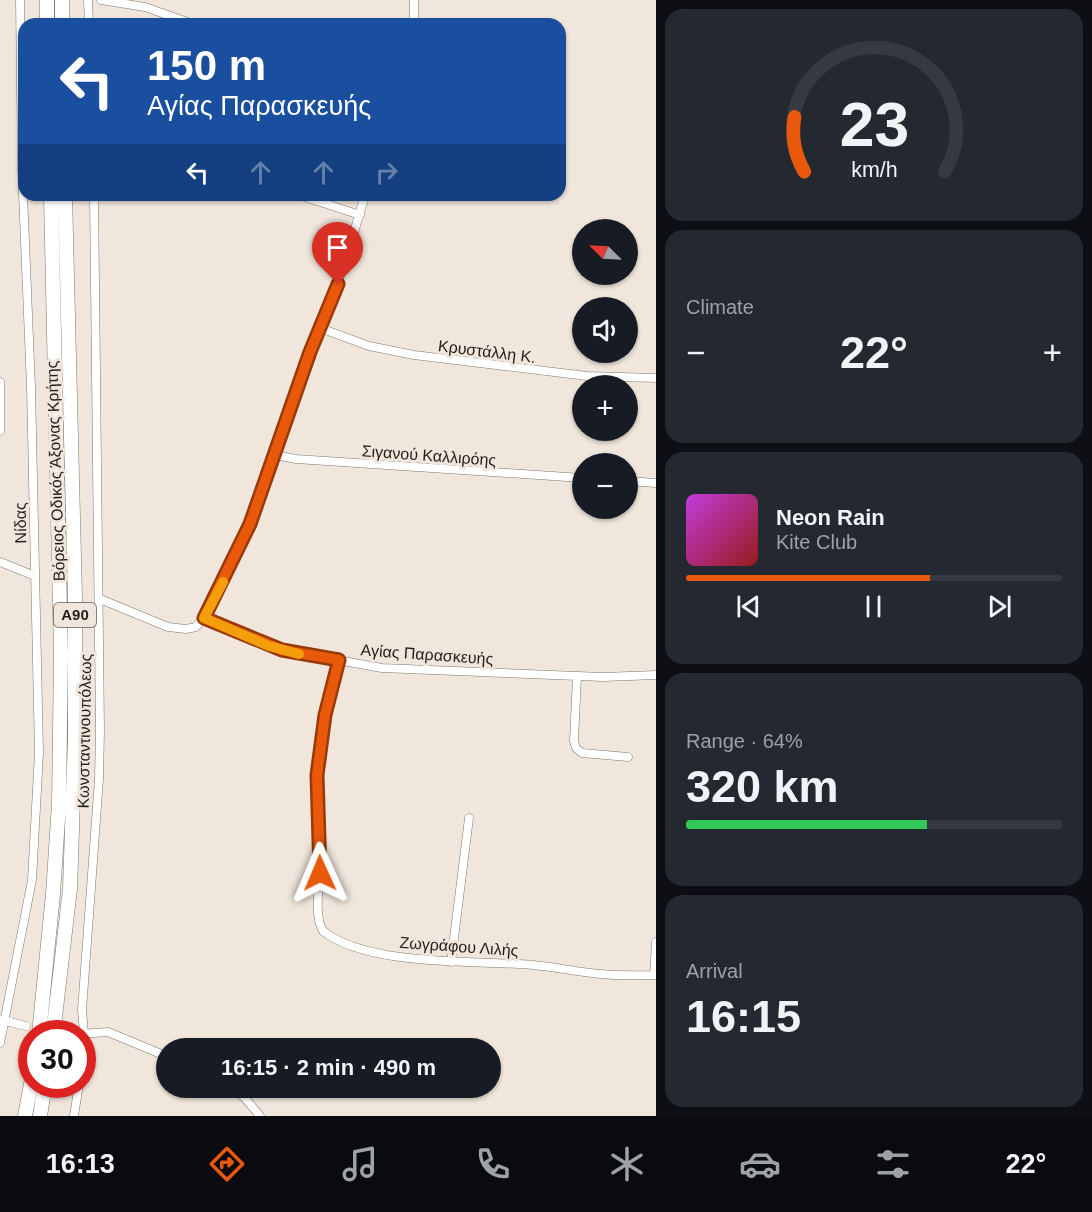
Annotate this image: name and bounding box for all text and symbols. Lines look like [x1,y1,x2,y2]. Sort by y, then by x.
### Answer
icon: left [48,42,126,120]
text: 150 m [147,42,266,89]
text: 23 [839,90,909,159]
text: Αγίας Παρασκευής [147,91,371,121]
icon: left [181,156,214,189]
icon: ahead [244,156,277,189]
icon: ahead [307,156,340,189]
icon: right [370,156,403,189]
text: km/h [851,159,897,183]
north arrow [572,219,638,285]
map controls [572,219,638,519]
pin [312,222,363,284]
icon: arrive [321,231,354,264]
text: Climate [686,296,754,318]
button: sound [572,297,638,363]
text: 22° [840,327,908,378]
text: − [686,334,705,371]
text: + [1043,334,1062,371]
street label: Κρυστάλλη Κ. [437,337,537,366]
street label: Βόρειος Οδικός Άξονας Κρήτης [43,360,69,582]
button: + [572,375,638,441]
street label: Σιγανού Καλλιρόης [361,442,497,469]
button: − [572,453,638,519]
street label: Νίδας [12,502,29,544]
text: Neon Rain [776,505,885,530]
text: Kite Club [776,531,857,553]
icon: previous [732,590,765,623]
icon: pause [857,590,890,623]
icon: next [983,590,1016,623]
road number: Α90 [54,603,96,627]
street label: Αγίας Παρασκευής [360,641,494,668]
street label: Κωνσταντινουπόλεως [75,653,94,808]
text: Range · 64% [686,730,803,752]
text: 320 km [686,761,839,812]
position arrow [288,841,352,905]
street label: Ζωγράφου Λιλής [399,934,519,959]
text: Arrival [686,960,743,982]
text: 16:15 [686,991,801,1042]
speed limit sign: 30 [18,1020,96,1098]
text: 16:15 · 2 min · 490 m [221,1055,436,1080]
icon: directions [206,1143,248,1185]
icon: music [339,1143,381,1185]
icon: phone [472,1143,514,1185]
icon: climate [606,1143,648,1185]
icon: car [739,1143,781,1185]
icon: filters [872,1143,914,1185]
text: 16:13 [46,1149,115,1179]
text: 22° [1005,1149,1046,1179]

